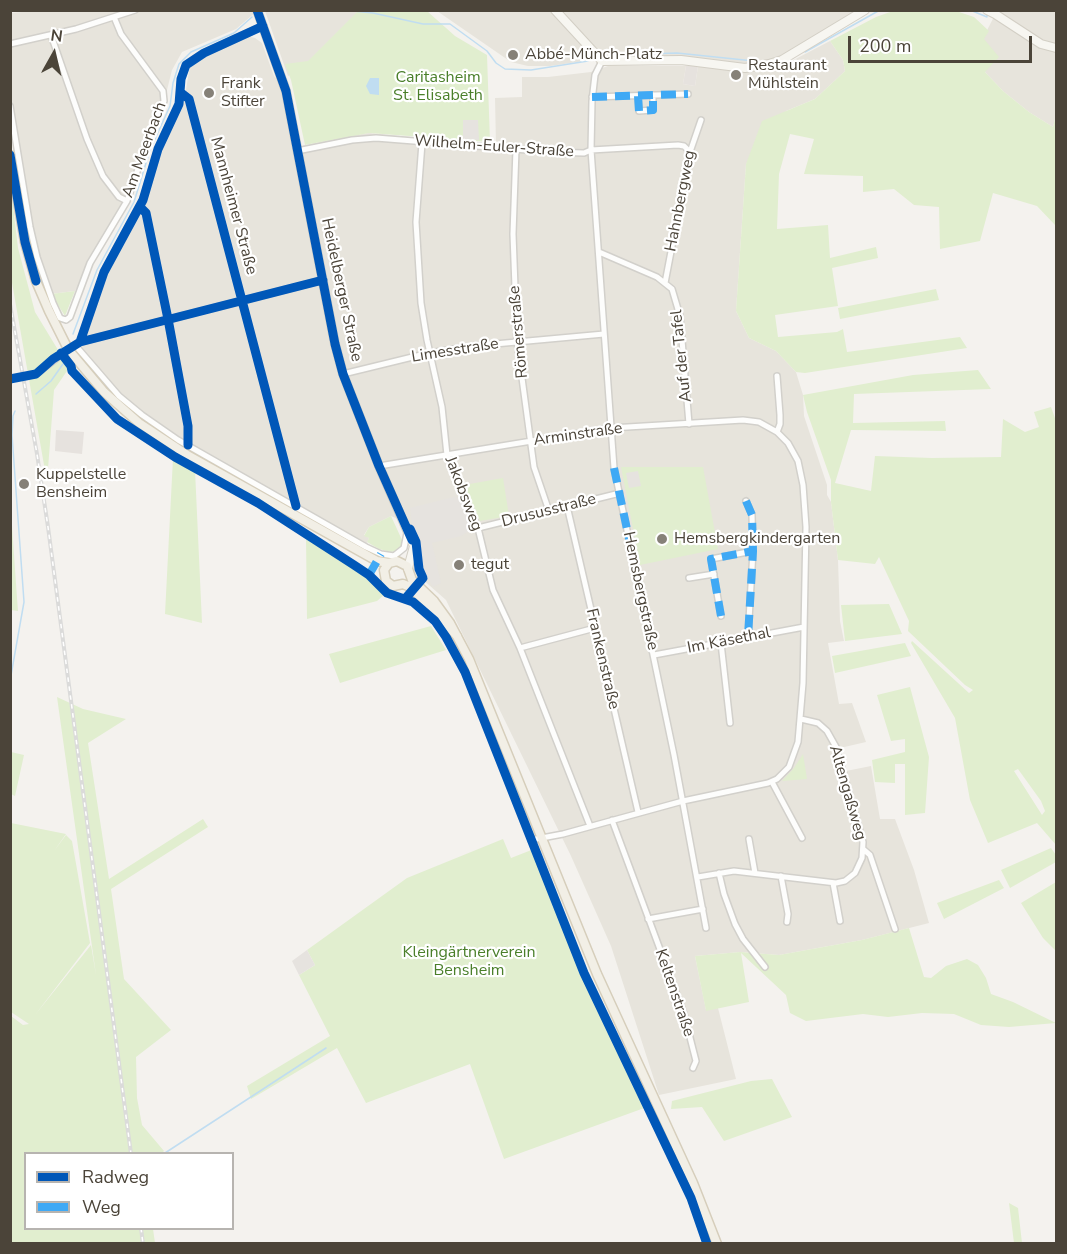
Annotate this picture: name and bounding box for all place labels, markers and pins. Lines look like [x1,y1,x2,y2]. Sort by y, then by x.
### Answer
place label: Abbé-Münch-Platz [525,45,662,65]
marker: Abbé-Münch-Platz [506,48,520,62]
place label: Restaurant Mühlstein [748,56,827,94]
marker: Restaurant Mühlstein [729,68,743,82]
place label: Frank Stifter [221,74,265,112]
marker: Frank Stifter [202,86,216,100]
place label: Kuppelstelle Bensheim [36,465,126,503]
marker: Kuppelstelle Bensheim [17,477,31,491]
place label: Hemsbergkindergarten [674,529,840,549]
marker: Hemsbergkindergarten [655,532,669,546]
place label: tegut [471,555,509,575]
marker: tegut [452,558,466,572]

